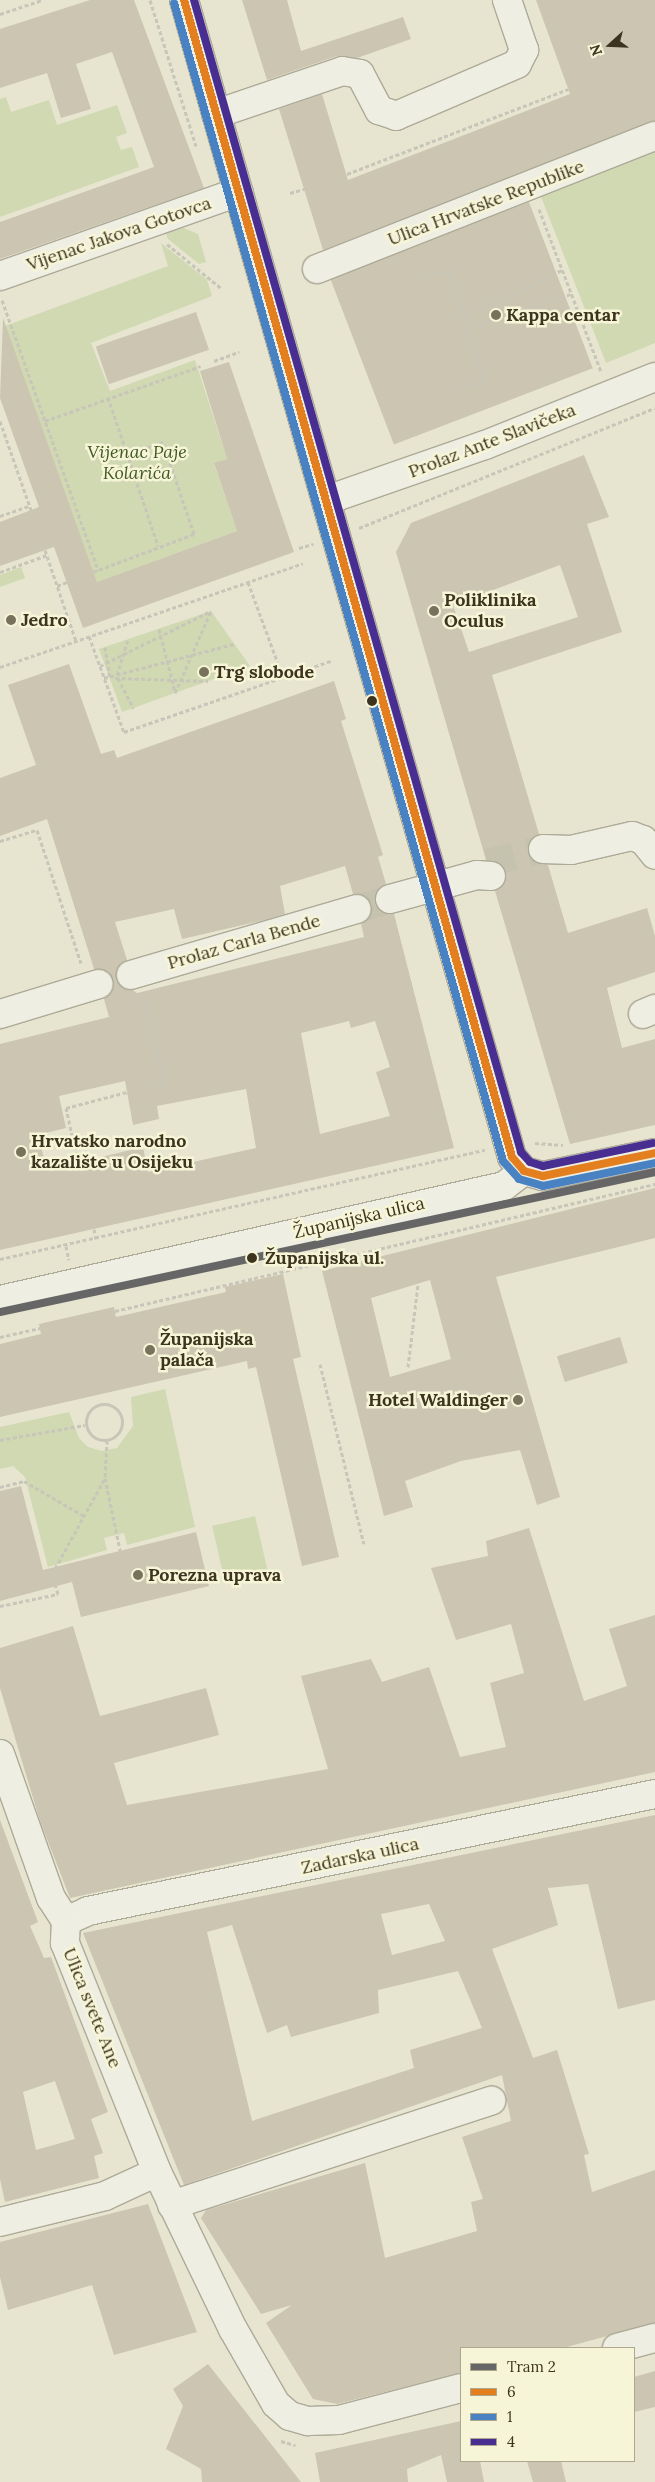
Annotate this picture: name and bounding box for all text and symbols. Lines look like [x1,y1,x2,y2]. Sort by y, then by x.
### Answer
north arrow [585,20,635,70]
text: N [586,42,606,58]
street label: Ulica Hrvatske Republike [385,156,587,250]
street label: Vijenac Jakova Gotovca [24,192,214,276]
place label: Kappa centar [506,304,620,326]
marker: Kappa centar [490,309,502,321]
street label: Prolaz Ante Slavičeka [405,399,579,483]
park label: Vijenac Paje Kolarića [87,442,187,484]
place label: Poliklinika Oculus [444,590,536,632]
marker: Poliklinika Oculus [428,605,440,617]
place label: Jedro [21,609,68,631]
marker: Jedro [5,614,17,626]
place label: Trg slobode [214,661,314,683]
marker: Trg slobode [198,666,210,678]
unlabelled marker [367,696,377,706]
street label: Prolaz Carla Bende [165,910,323,974]
place label: Hrvatsko narodno kazalište u Osijeku [31,1131,193,1174]
marker: Hrvatsko narodno kazalište u Osijeku [15,1146,27,1158]
street label: Županijska ulica [291,1192,427,1244]
place label: Županijska ul. [265,1247,384,1269]
marker: Županijska ul. [243,1249,261,1267]
place label: Županijska palača [160,1329,254,1372]
marker: Županijska palača [144,1344,156,1356]
place label: Hotel Waldinger [368,1389,508,1411]
marker: Hotel Waldinger [512,1394,524,1406]
place label: Porezna uprava [148,1564,281,1586]
marker: Porezna uprava [132,1569,144,1581]
street label: Zadarska ulica [299,1833,421,1879]
street label: Ulica svete Ane [58,1945,126,2071]
legend [460,2347,635,2462]
text: Tram 2 [507,2357,556,2376]
text: 6 [507,2382,516,2401]
text: 1 [507,2407,512,2426]
text: 4 [507,2432,515,2451]

